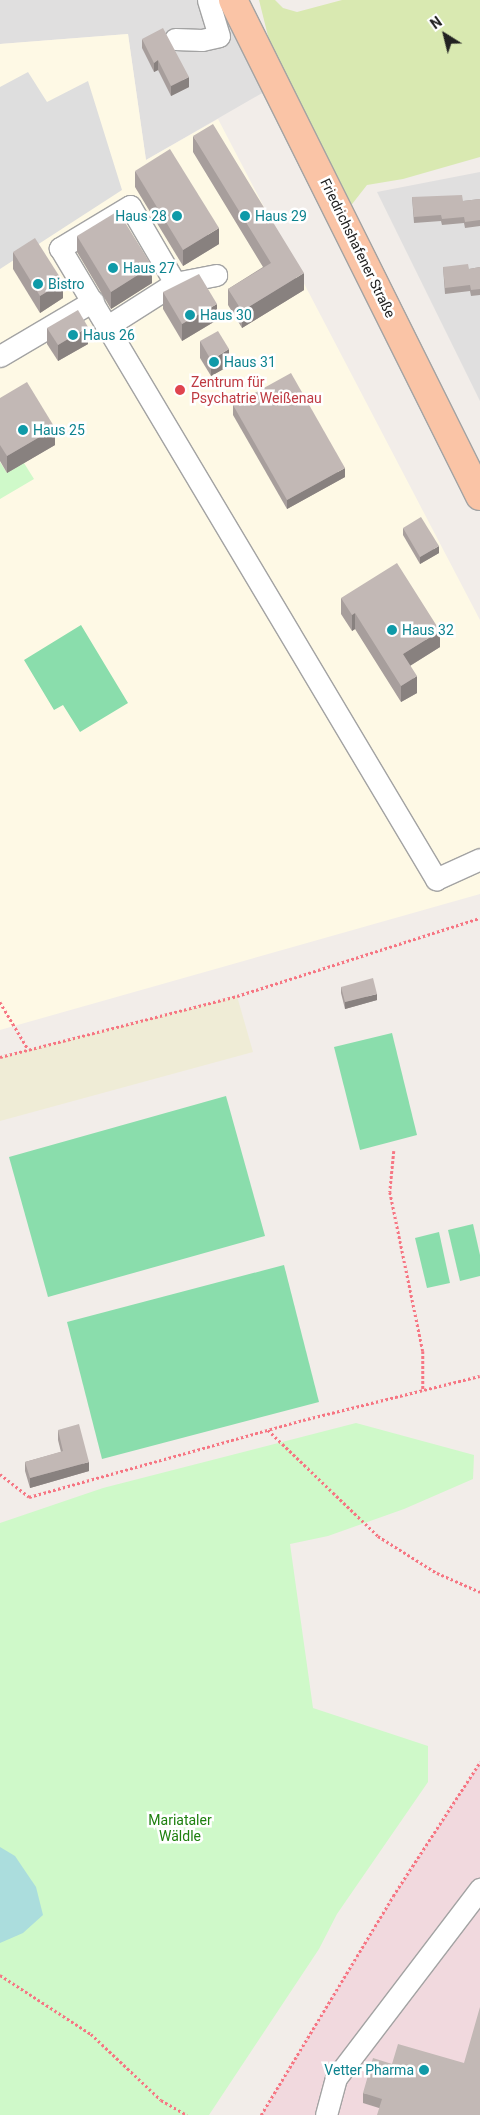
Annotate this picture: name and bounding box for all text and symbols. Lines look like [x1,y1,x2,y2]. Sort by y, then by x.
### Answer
north arrow [420,10,470,60]
text: N [427,13,445,32]
street label: Friedrichshafener Straße [317,176,399,320]
place label: Haus 28 [115,208,167,224]
place label: Haus 29 [255,208,307,224]
marker: Haus 28 [171,210,183,222]
marker: Haus 29 [239,210,251,222]
place label: Haus 27 [123,260,175,276]
marker: Haus 27 [107,262,119,274]
place label: Bistro [48,276,85,292]
marker: Bistro [32,278,44,290]
place label: Haus 30 [200,307,252,323]
marker: Haus 30 [184,309,196,321]
place label: Haus 26 [83,327,135,343]
marker: Haus 26 [67,329,79,341]
place label: Haus 31 [224,354,276,370]
marker: Haus 31 [208,356,220,368]
place label: Zentrum für Psychatrie Weißenau [191,374,322,407]
marker: Zentrum für Psychatrie Weißenau [173,383,187,397]
place label: Haus 25 [33,422,85,438]
marker: Haus 25 [17,424,29,436]
place label: Haus 32 [402,622,454,638]
marker: Haus 32 [386,624,398,636]
park label: Mariataler Wäldle [148,1812,212,1844]
place label: Vetter Pharma [324,2062,414,2078]
marker: Vetter Pharma [418,2064,430,2076]

